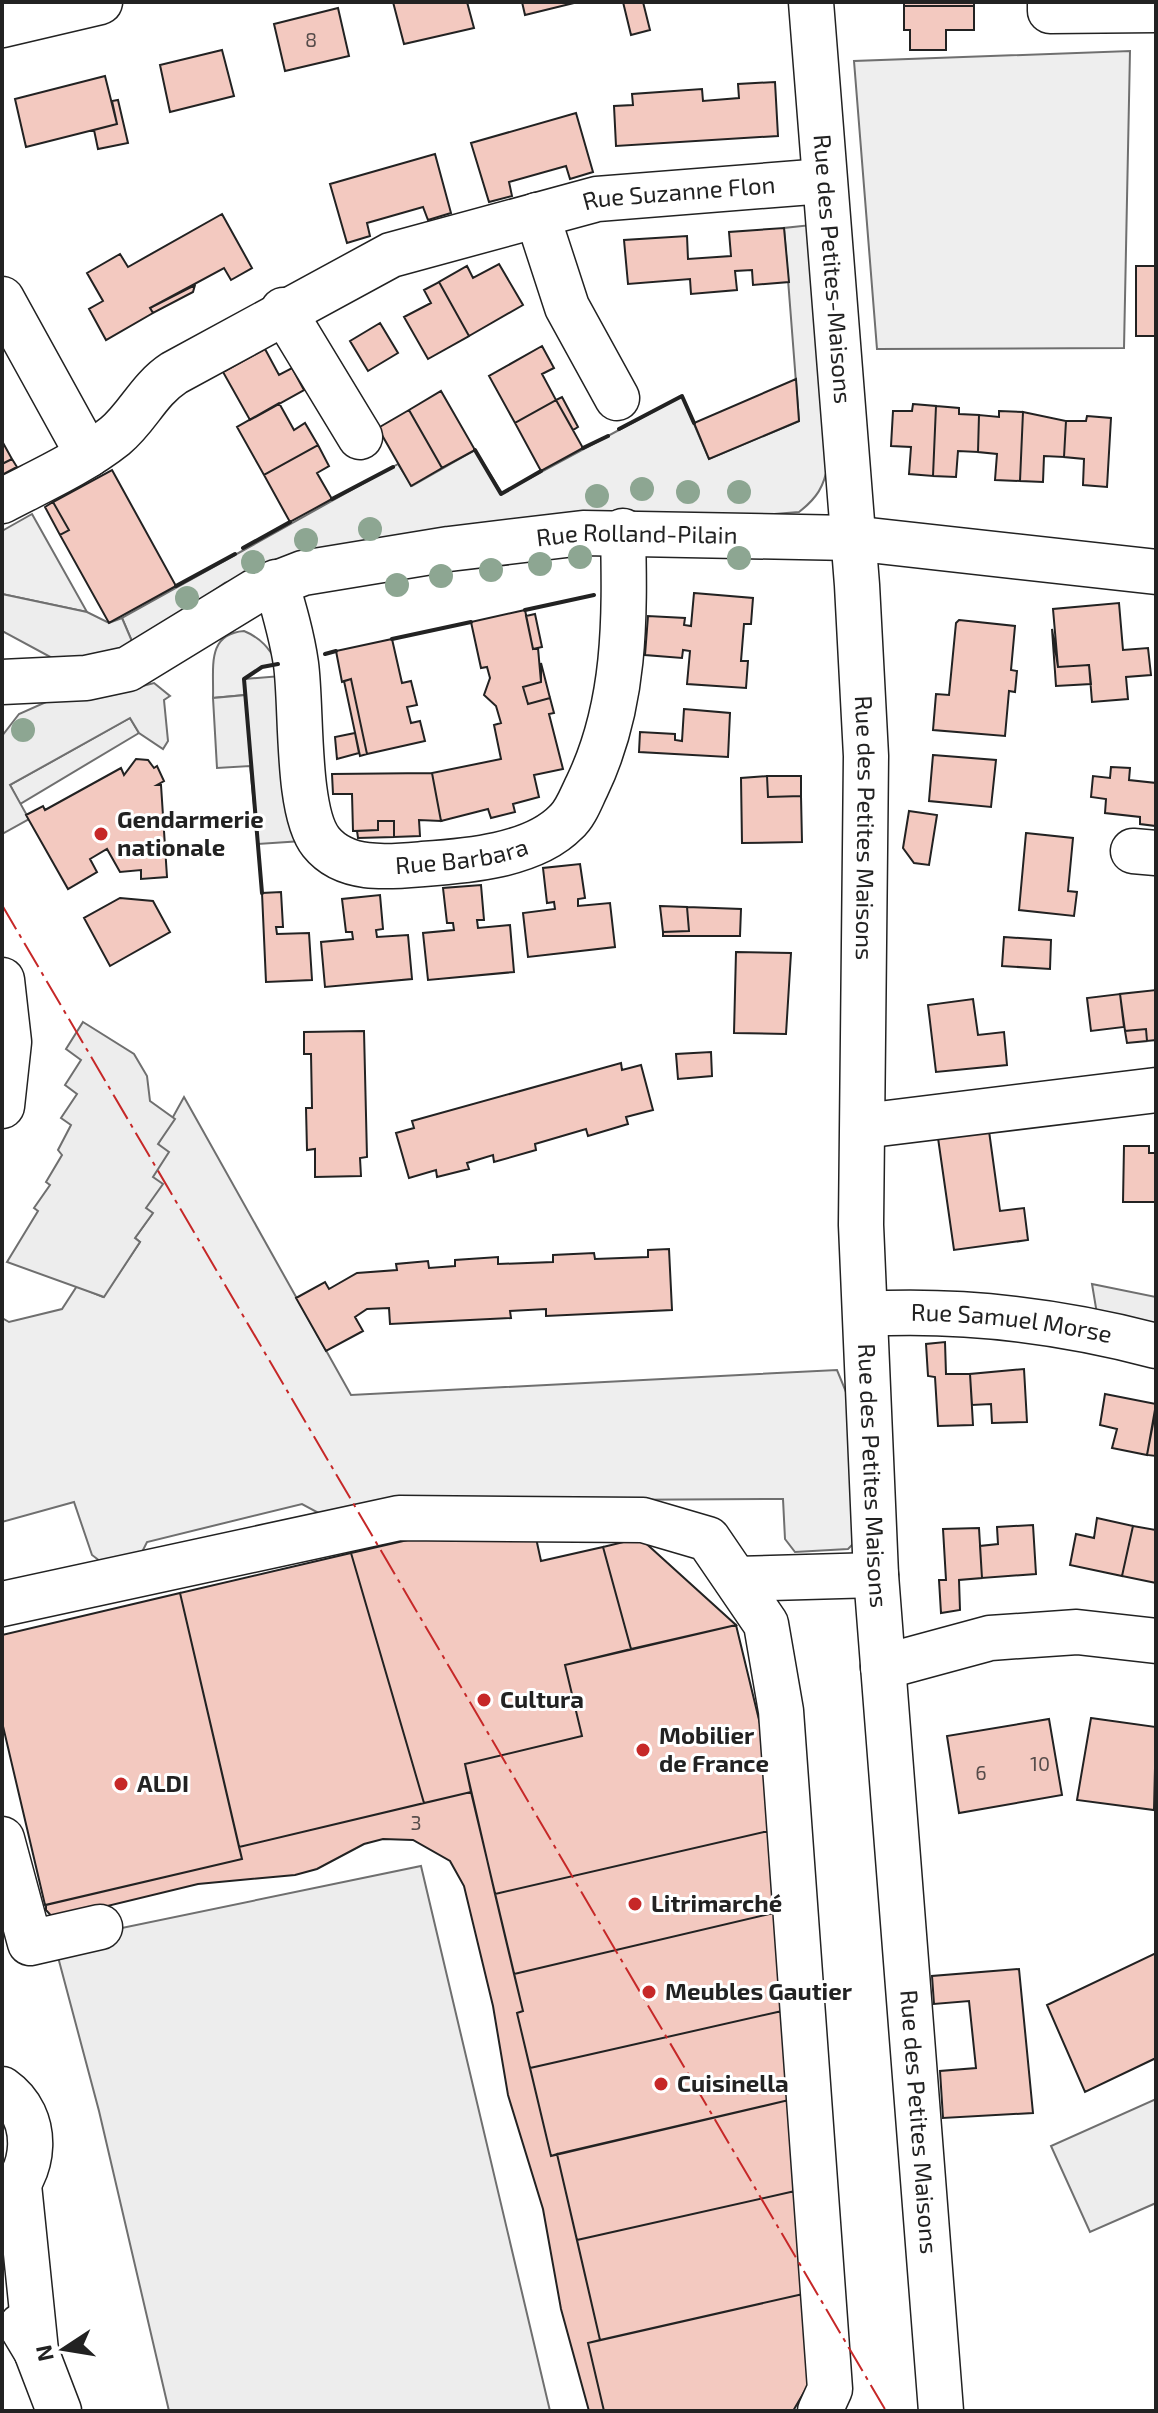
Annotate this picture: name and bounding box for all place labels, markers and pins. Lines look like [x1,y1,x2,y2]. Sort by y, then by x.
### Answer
place label: Gendarmerie nationale [117,804,264,861]
marker: Gendarmerie nationale [92,825,110,843]
place label: Cultura [500,1684,584,1713]
marker: Cultura [475,1691,493,1709]
place label: Mobilier de France [659,1720,769,1777]
marker: Mobilier de France [634,1741,652,1759]
place label: ALDI [137,1768,189,1797]
marker: ALDI [112,1775,130,1793]
place label: Litrimarché [651,1888,782,1917]
marker: Litrimarché [626,1895,644,1913]
place label: Meubles Gautier [665,1976,853,2005]
marker: Meubles Gautier [640,1983,658,2001]
place label: Cuisinella [677,2068,789,2097]
marker: Cuisinella [652,2075,670,2093]

